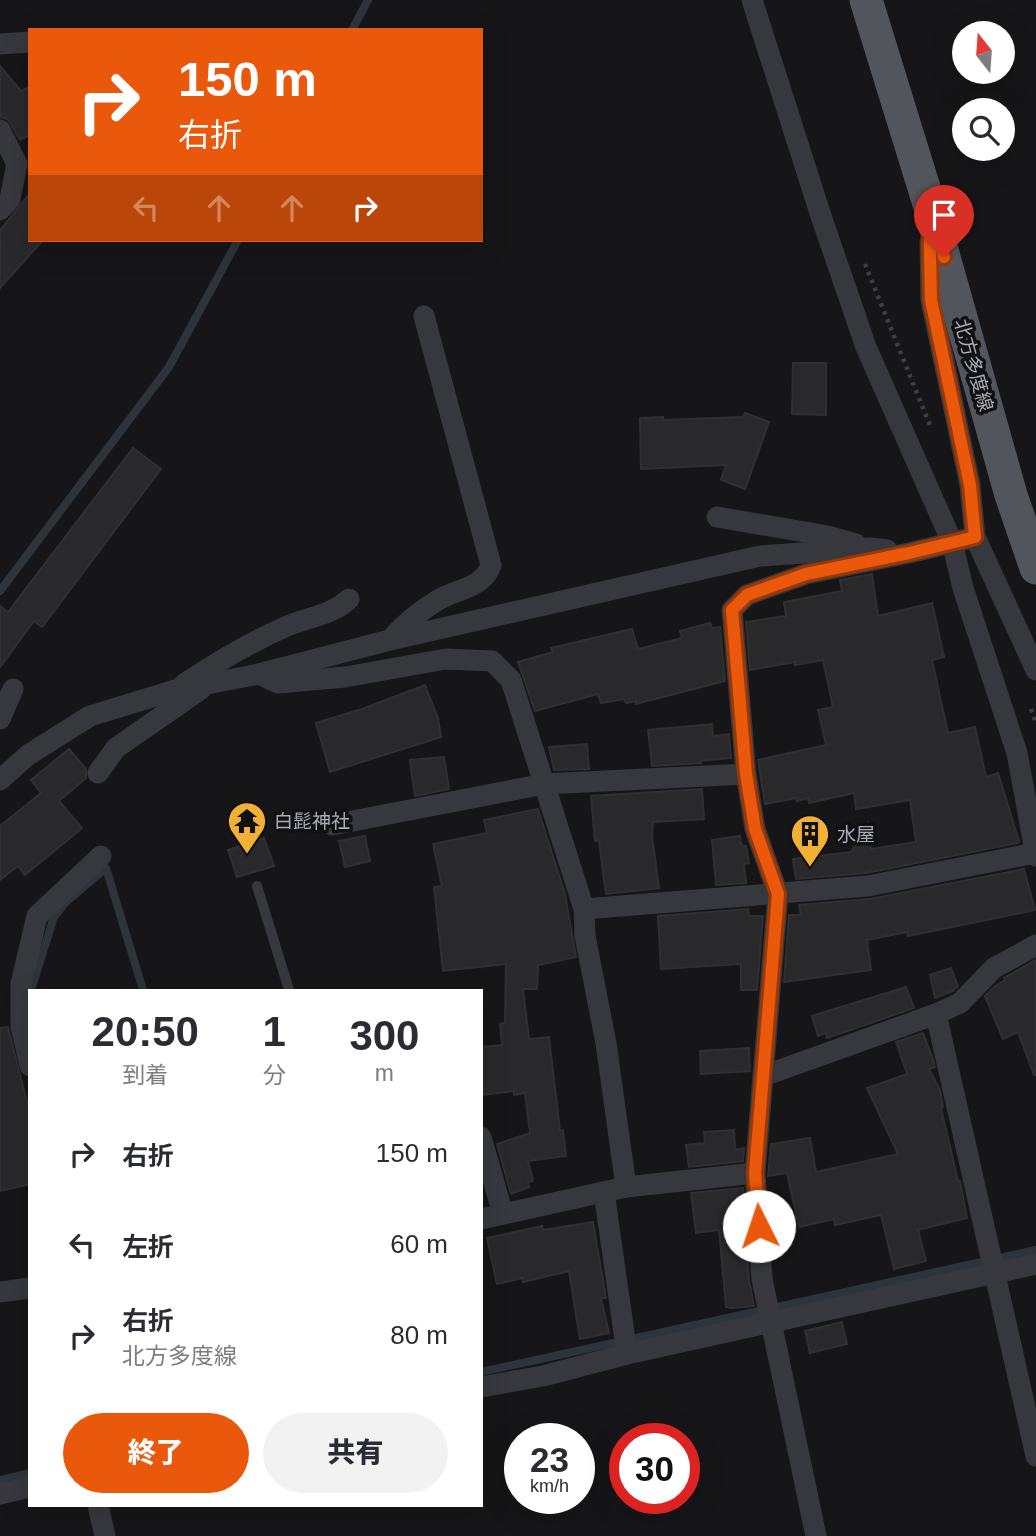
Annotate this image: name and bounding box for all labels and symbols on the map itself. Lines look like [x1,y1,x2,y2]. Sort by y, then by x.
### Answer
north arrow [952,21,1015,84]
pin [914,185,974,257]
street label: 北方多度線 [950,317,997,414]
temple icon: 白髭神社 [226,800,268,855]
place label: 白髭神社 [274,811,350,832]
building icon: 水屋 [789,813,831,868]
place label: 水屋 [837,824,875,845]
position arrow [722,1189,796,1263]
speed limit sign: 30 [609,1423,700,1514]

